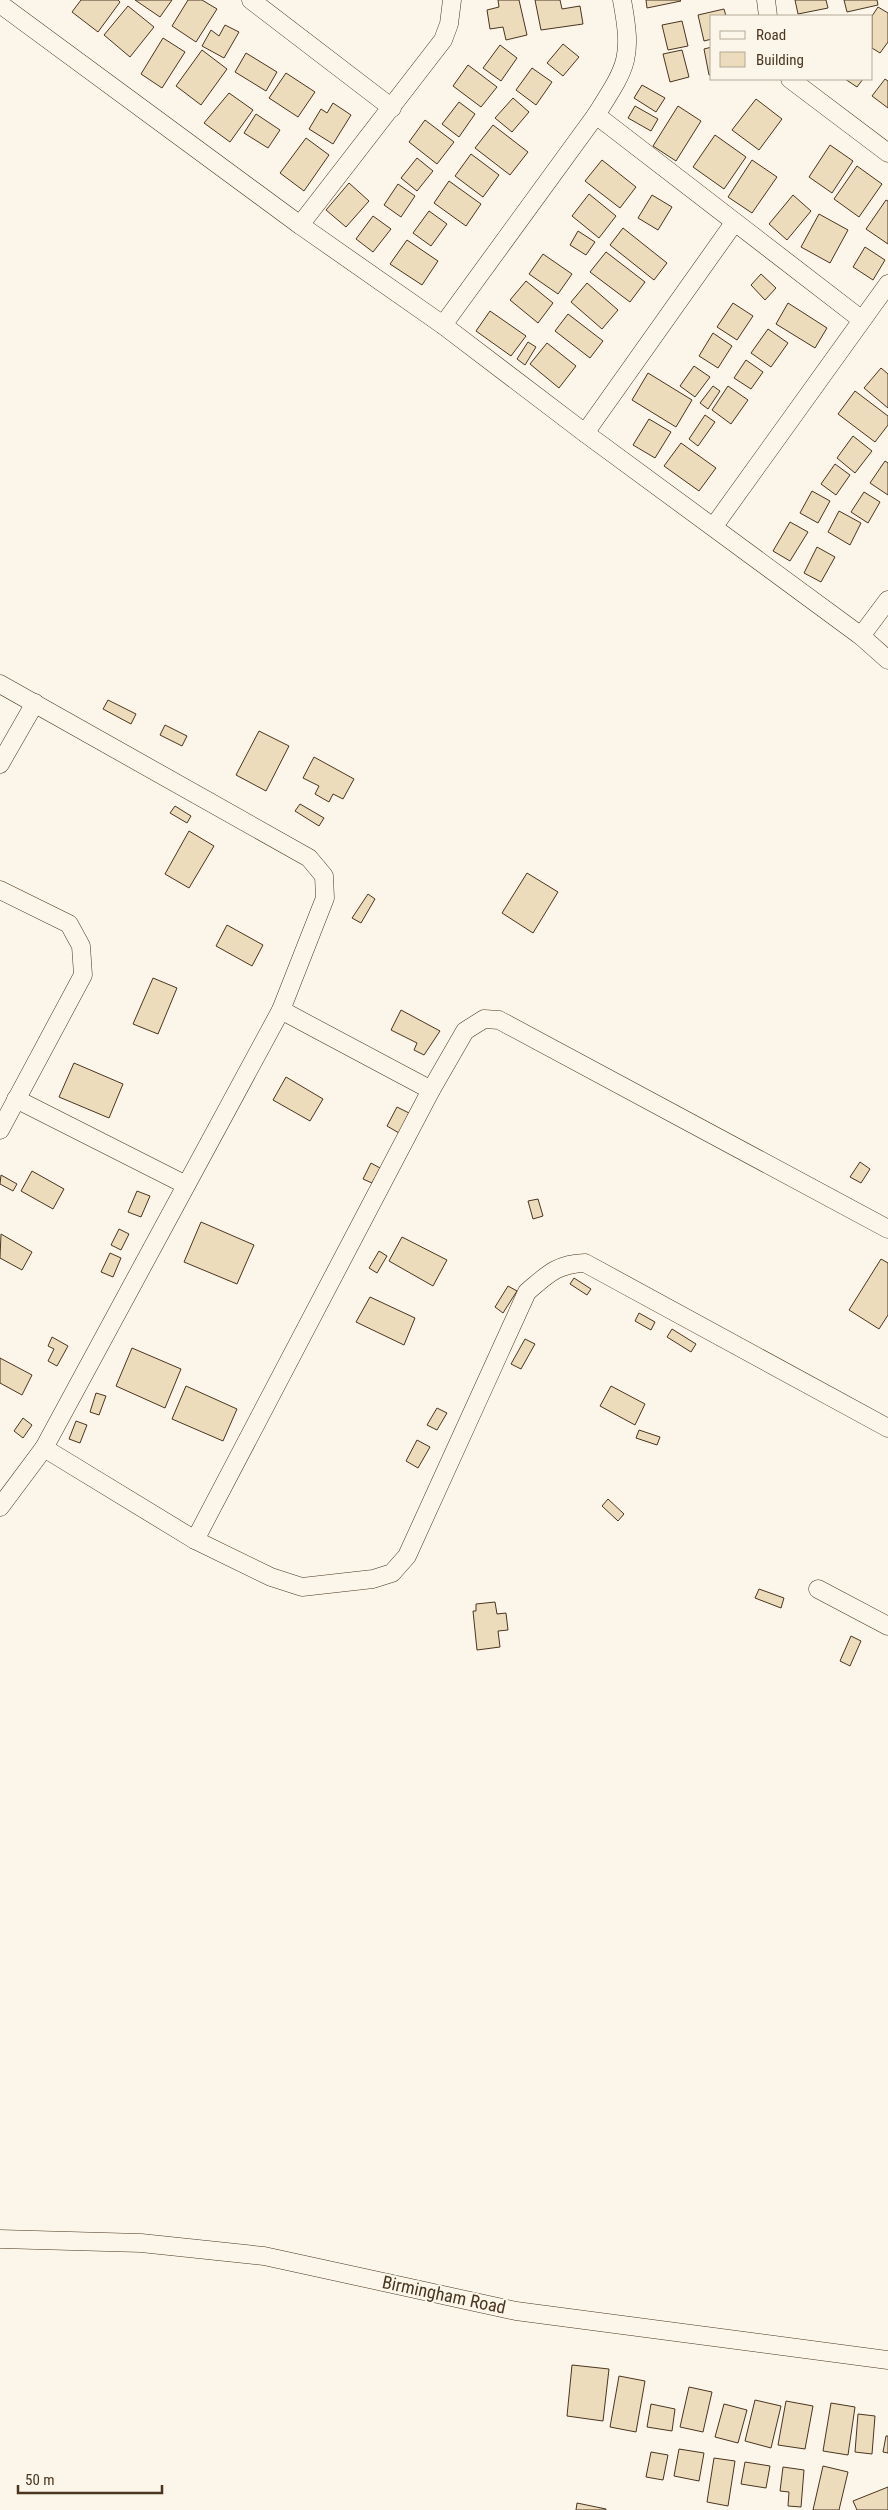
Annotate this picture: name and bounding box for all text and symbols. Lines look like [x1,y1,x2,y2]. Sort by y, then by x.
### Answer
legend [710,15,873,80]
text: Road [756,26,786,44]
text: Building [756,51,804,69]
street label: Birmingham Road [380,2271,508,2318]
scale bar [18,2462,161,2494]
text: 50 m [25,2471,55,2489]

